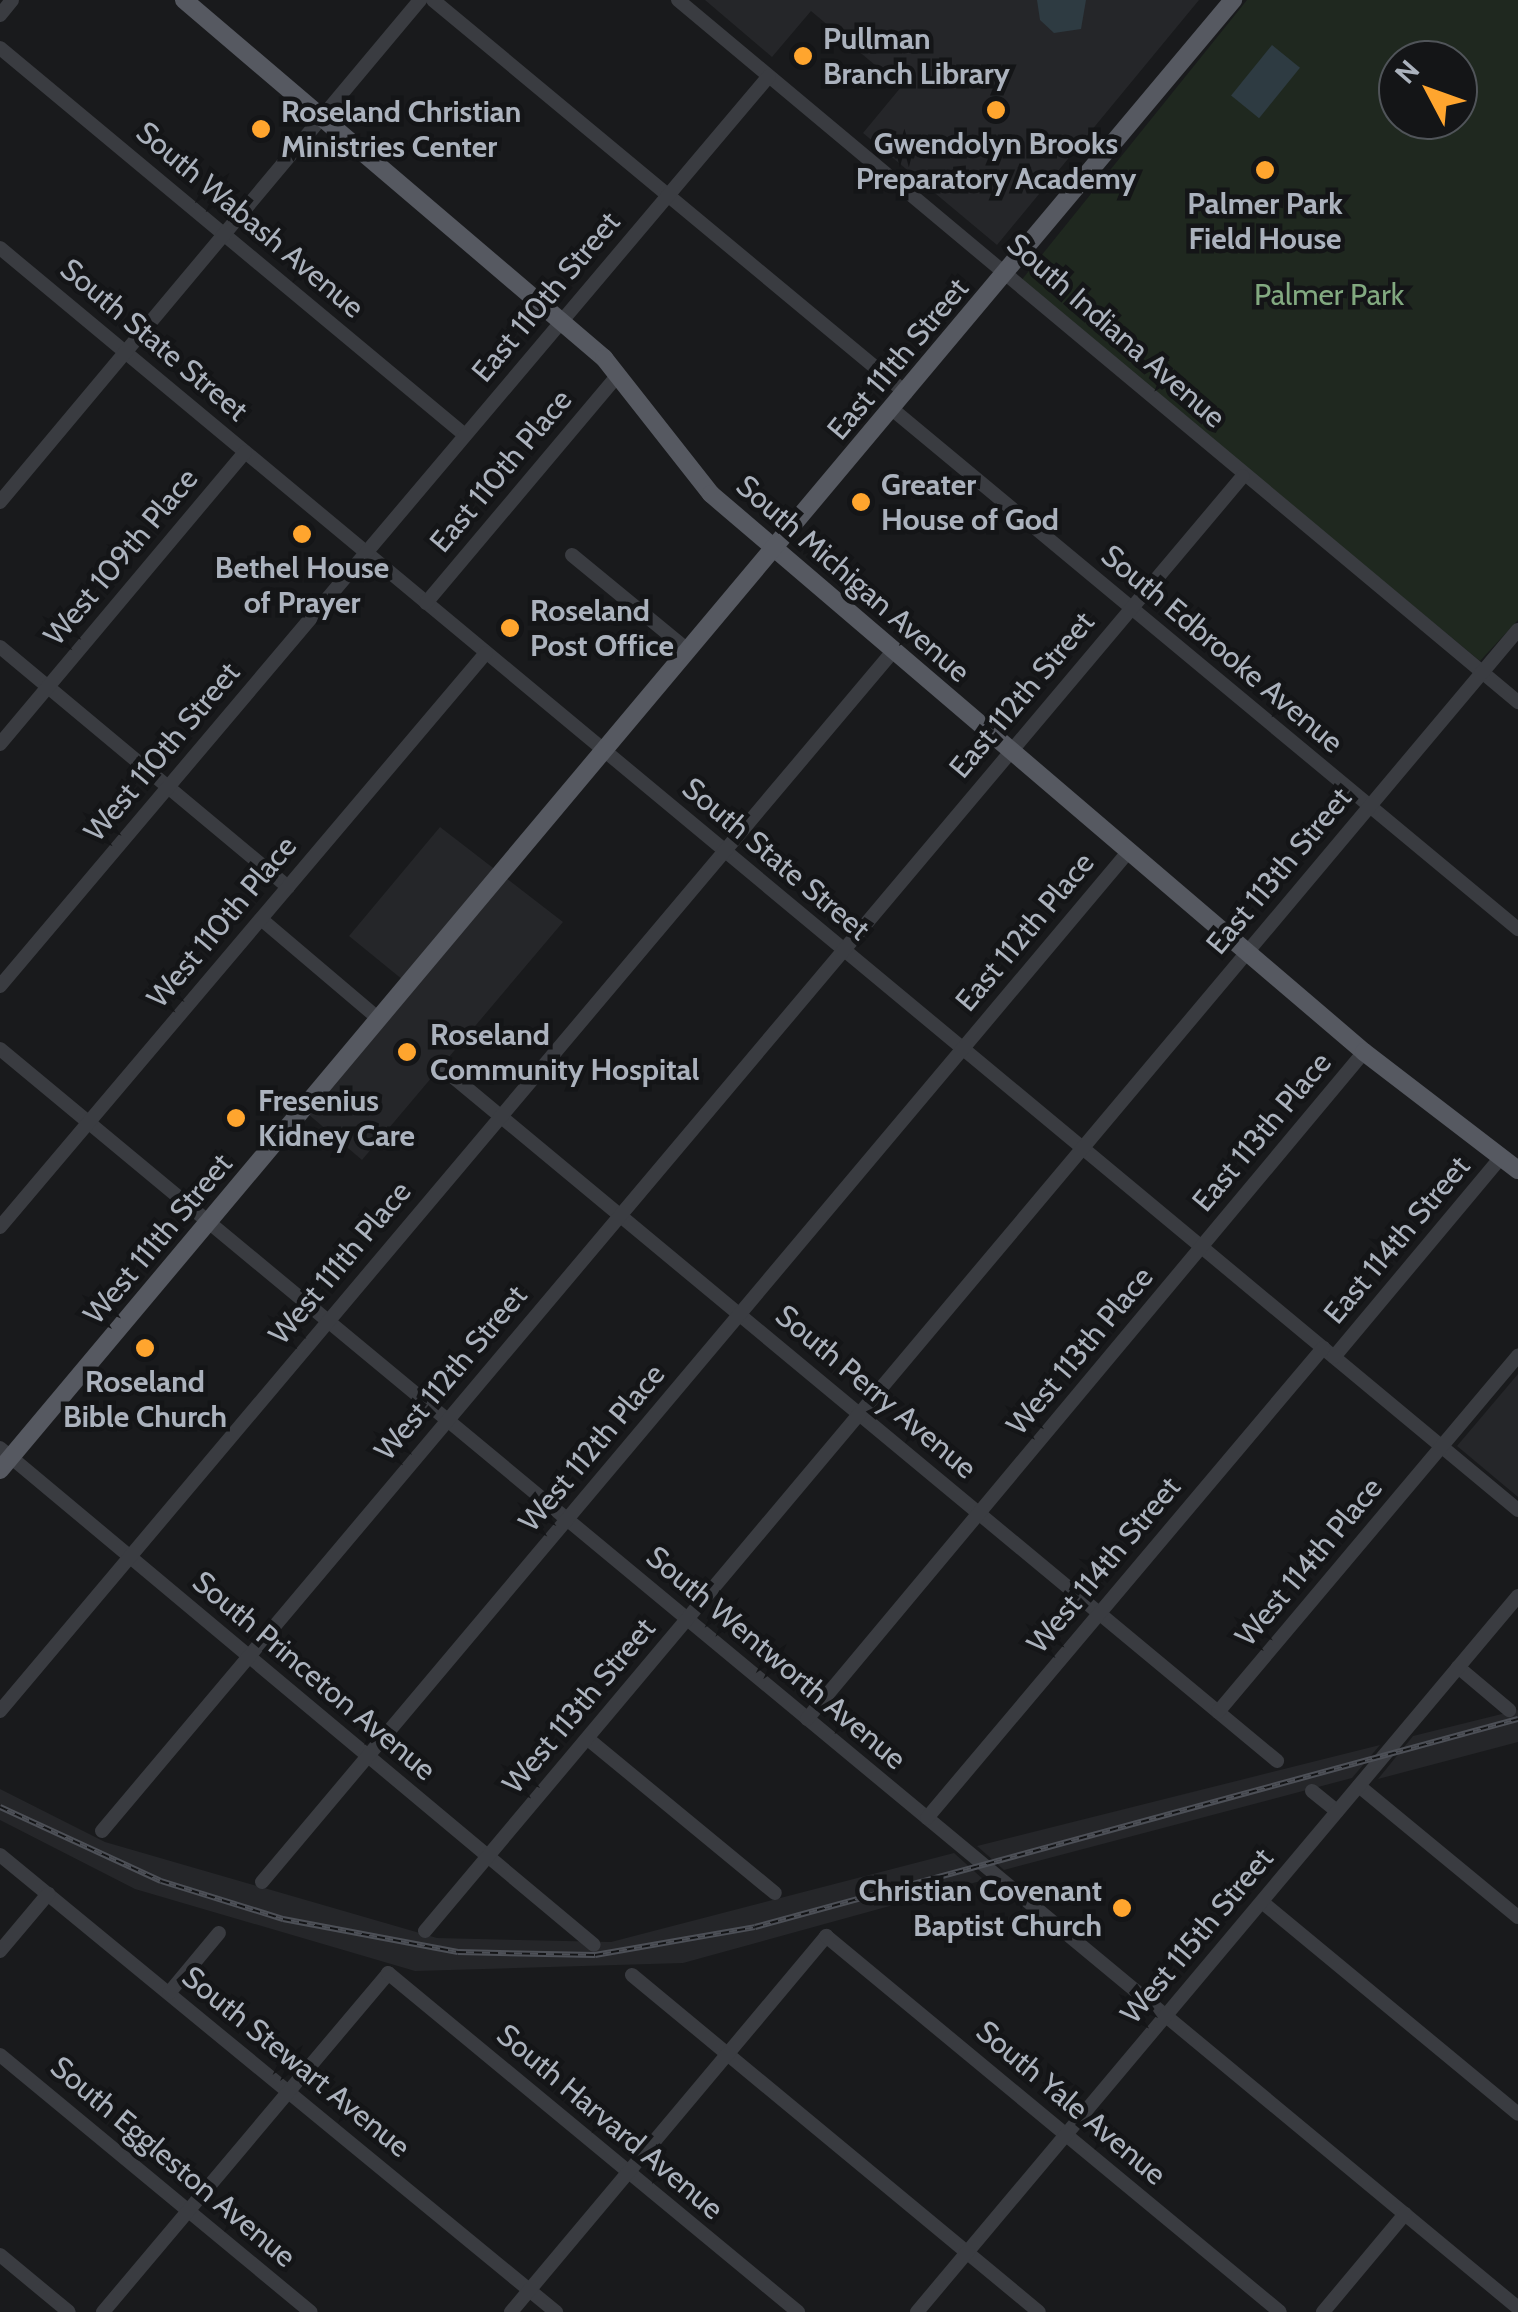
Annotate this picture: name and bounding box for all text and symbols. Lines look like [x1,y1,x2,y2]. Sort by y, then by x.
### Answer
place label: Pullman Branch Library [823,21,1010,92]
north arrow [1378,40,1478,140]
marker: Pullman Branch Library [792,45,814,67]
text: N [1388,53,1426,90]
place label: Roseland Christian Ministries Center [281,94,521,164]
marker: Gwendolyn Brooks Preparatory Academy [985,99,1007,121]
street label: South Wabash Avenue [129,114,371,326]
marker: Roseland Christian Ministries Center [250,118,272,140]
place label: Gwendolyn Brooks Preparatory Academy [856,126,1136,196]
marker: Palmer Park Field House [1254,159,1276,181]
place label: Palmer Park Field House [1187,186,1343,256]
street label: East 110th Street [464,205,628,389]
street label: South Indiana Avenue [999,226,1233,436]
street label: South State Street [53,251,255,429]
street label: East 111th Street [820,271,976,447]
park label: Palmer Park [1254,277,1404,313]
street label: East 110th Place [423,382,579,560]
street label: West 109th Place [37,461,205,653]
place label: Greater House of God [881,467,1059,538]
street label: South Michigan Avenue [729,468,977,690]
marker: Greater House of God [850,491,872,513]
marker: Bethel House of Prayer [291,523,313,545]
street label: South Edbrooke Avenue [1094,537,1350,761]
place label: Bethel House of Prayer [215,550,389,620]
place label: Roseland Post Office [530,593,674,664]
street label: East 112th Street [942,605,1102,785]
marker: Roseland Post Office [499,617,521,639]
street label: West 110th Street [77,655,247,849]
street label: South State Street [675,770,877,948]
street label: East 113th Street [1199,780,1359,962]
street label: West 110th Place [140,829,304,1015]
street label: East 112th Place [948,845,1102,1019]
place label: Roseland Community Hospital [430,1017,699,1088]
marker: Roseland Community Hospital [394,1039,420,1065]
street label: East 113th Place [1185,1045,1339,1219]
place label: Fresenius Kidney Care [258,1083,415,1154]
marker: Fresenius Kidney Care [223,1105,249,1131]
street label: West 111th Street [76,1146,240,1332]
street label: East 114th Street [1317,1149,1477,1331]
street label: West 111th Place [261,1174,419,1352]
street label: West 113th Place [999,1260,1161,1442]
street label: West 112th Street [367,1278,535,1468]
street label: South Perry Avenue [768,1298,984,1486]
marker: Roseland Bible Church [134,1337,156,1359]
street label: West 112th Place [512,1357,672,1539]
place label: Roseland Bible Church [63,1364,227,1434]
street label: West 114th Street [1020,1470,1188,1660]
street label: West 114th Place [1228,1470,1390,1654]
street label: South Wentworth Avenue [639,1539,913,1777]
street label: South Princeton Avenue [185,1564,443,1788]
street label: West 113th Street [495,1611,663,1801]
street label: West 115th Street [1113,1841,1281,2031]
place label: Christian Covenant Baptist Church [859,1873,1102,1944]
marker: Christian Covenant Baptist Church [1111,1897,1133,1919]
street label: South Stewart Avenue [175,1959,417,2165]
street label: South Yale Avenue [969,2013,1173,2193]
street label: South Harvard Avenue [490,2017,730,2227]
street label: South Eggleston Avenue [43,2049,303,2275]

